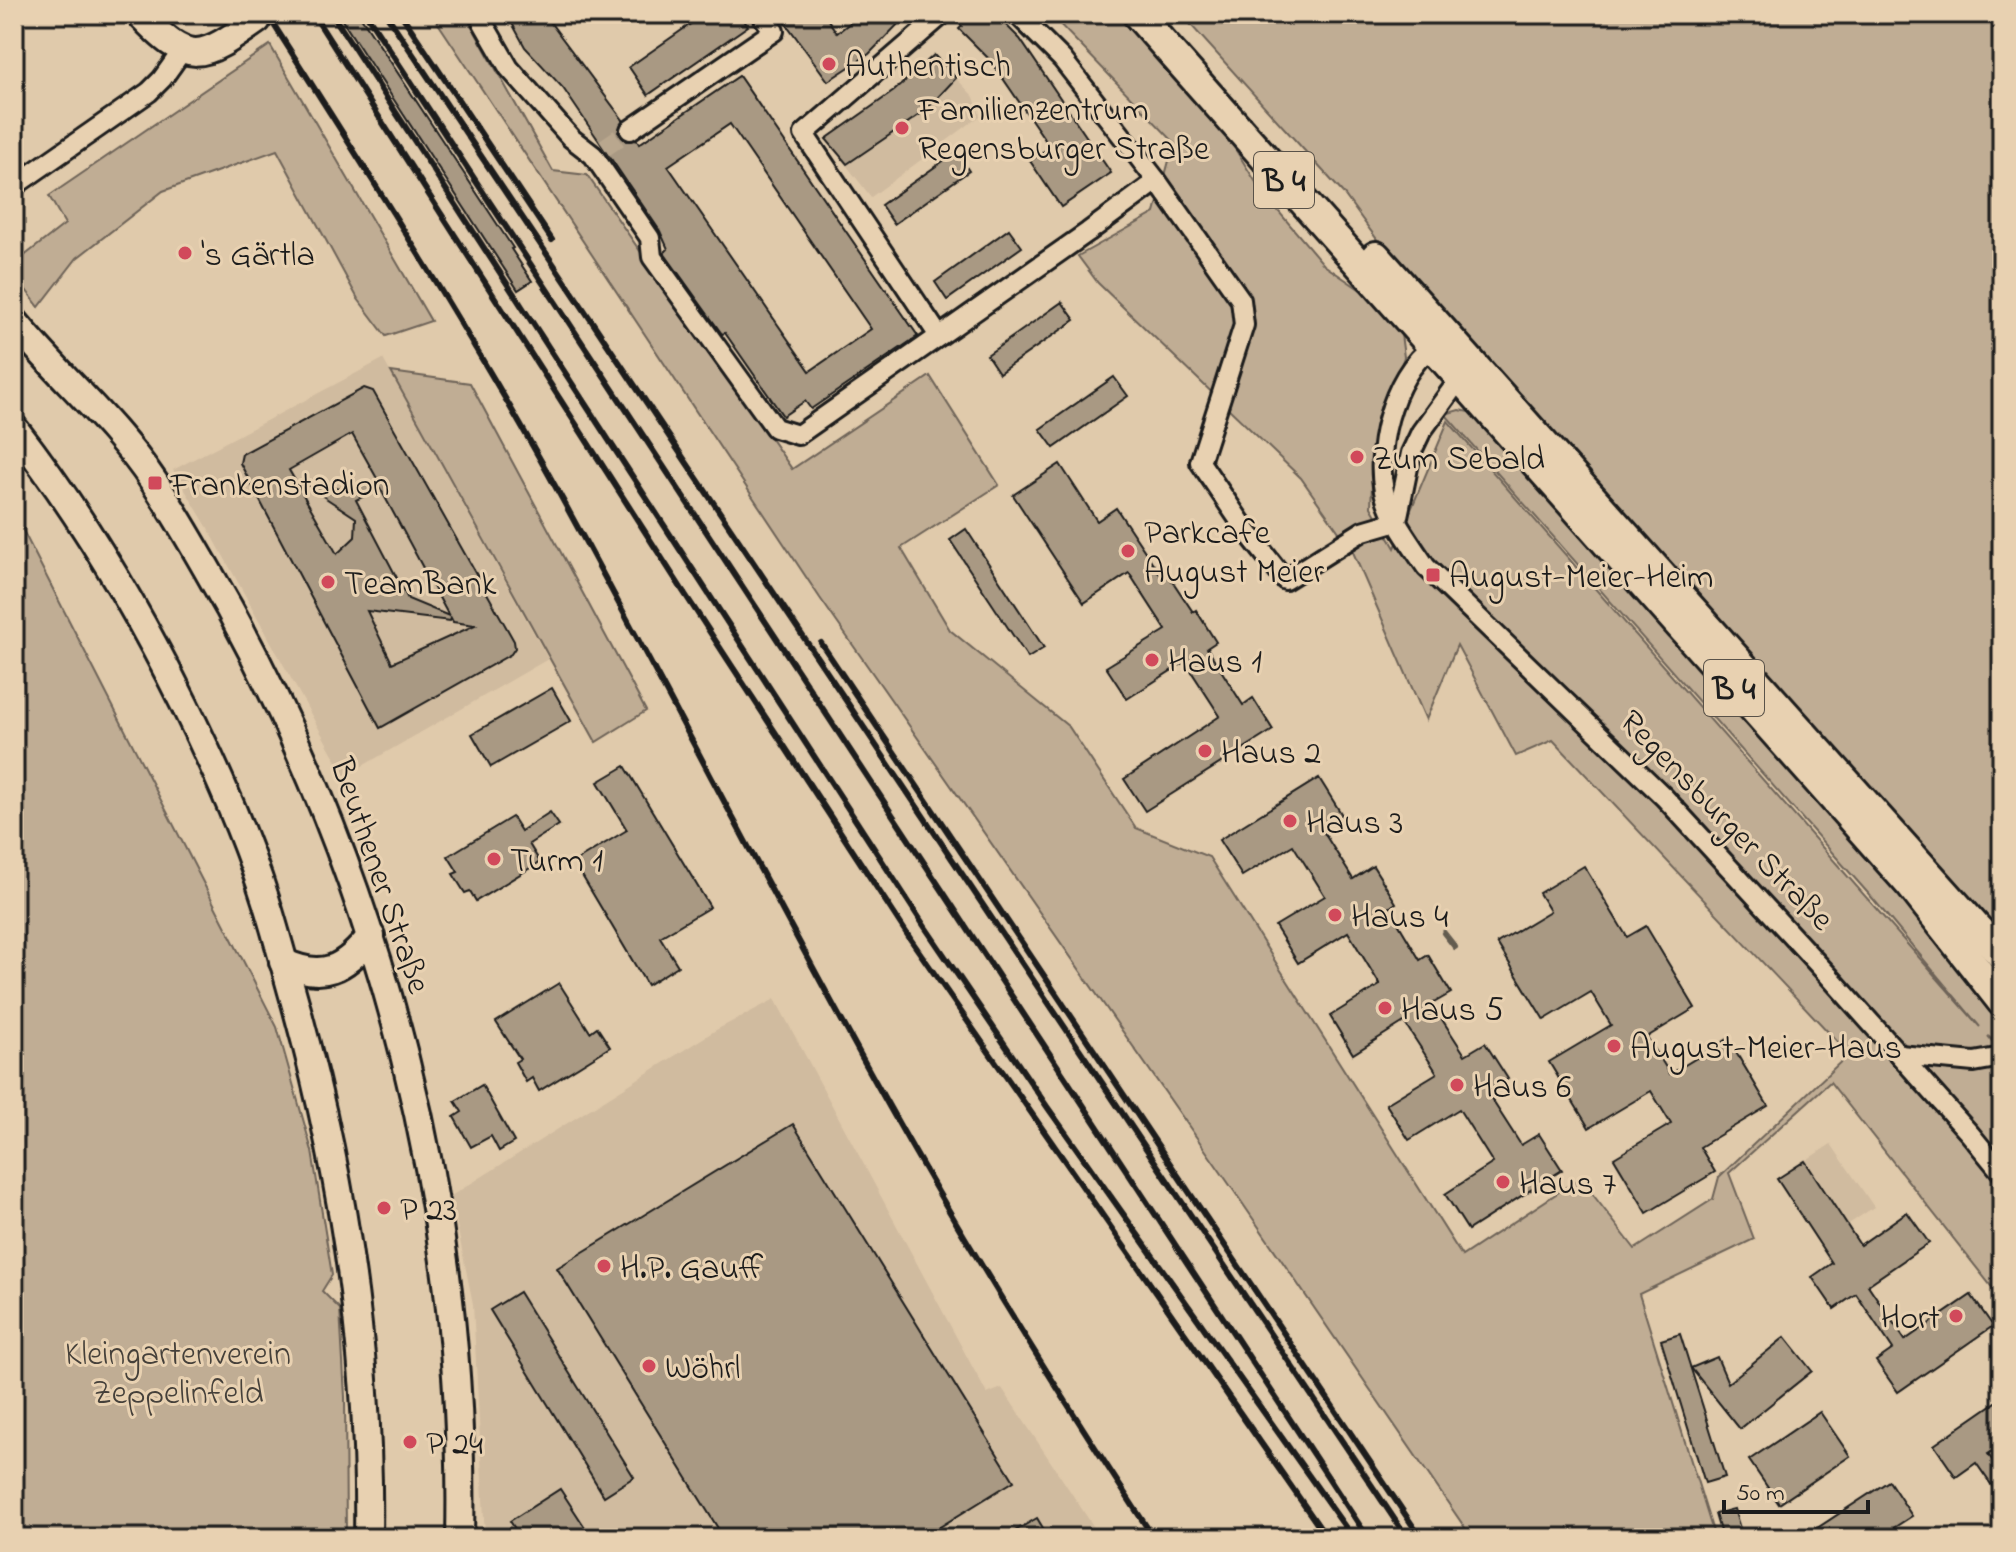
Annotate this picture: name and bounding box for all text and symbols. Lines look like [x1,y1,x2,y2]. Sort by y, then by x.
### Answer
place label: Authentisch [845,43,1011,93]
marker: Authentisch [820,55,838,73]
place label: Familienzentrum Regensburger Straße [917,87,1210,176]
marker: Familienzentrum Regensburger Straße [893,119,911,137]
road number: B 4 [1254,152,1314,208]
place label: 's Gärtla [201,232,315,282]
marker: 's Gärtla [176,244,194,262]
place label: Zum Sebald [1373,436,1545,486]
marker: Zum Sebald [1348,448,1366,466]
place label: Frankenstadion [170,462,390,512]
marker: Frankenstadion [146,474,164,492]
place label: Parkcafe August Meier [1144,510,1324,599]
marker: Parkcafe August Meier [1119,542,1137,560]
place label: August-Meier-Heim [1449,554,1713,604]
place label: TeamBank [344,561,496,611]
marker: August-Meier-Heim [1424,566,1442,584]
marker: TeamBank [319,573,337,591]
place label: Haus 1 [1168,639,1262,689]
marker: Haus 1 [1143,651,1161,669]
road number: B 4 [1704,660,1764,716]
street label: Regensburger Straße [1606,700,1845,944]
place label: Haus 2 [1221,730,1321,780]
marker: Haus 2 [1196,742,1214,760]
street label: Beuthener Straße [314,751,442,1002]
place label: Haus 3 [1306,800,1403,850]
marker: Haus 3 [1281,812,1299,830]
place label: Turm 1 [510,838,603,888]
marker: Turm 1 [485,850,503,868]
place label: Haus 4 [1351,894,1448,944]
marker: Haus 4 [1326,906,1344,924]
place label: Haus 5 [1401,987,1504,1037]
marker: Haus 5 [1376,999,1394,1017]
place label: August-Meier-Haus [1630,1025,1902,1075]
marker: August-Meier-Haus [1605,1037,1623,1055]
place label: Haus 6 [1473,1064,1571,1114]
marker: Haus 6 [1448,1076,1466,1094]
place label: Haus 7 [1519,1161,1616,1211]
marker: Haus 7 [1494,1173,1512,1191]
place label: P 23 [400,1187,457,1237]
marker: P 23 [375,1199,393,1217]
place label: H.P. Gauff [620,1245,764,1295]
marker: H.P. Gauff [595,1257,613,1275]
place label: Hort [1881,1295,1940,1345]
marker: Hort [1947,1307,1965,1325]
park label: Kleingartenverein Zeppelinfeld [65,1331,291,1420]
place label: Wöhrl [665,1345,740,1395]
marker: Wöhrl [640,1357,658,1375]
place label: P 24 [426,1421,483,1471]
marker: P 24 [401,1433,419,1451]
scale bar [1724,1464,1868,1514]
text: 50 m [1736,1477,1785,1512]

